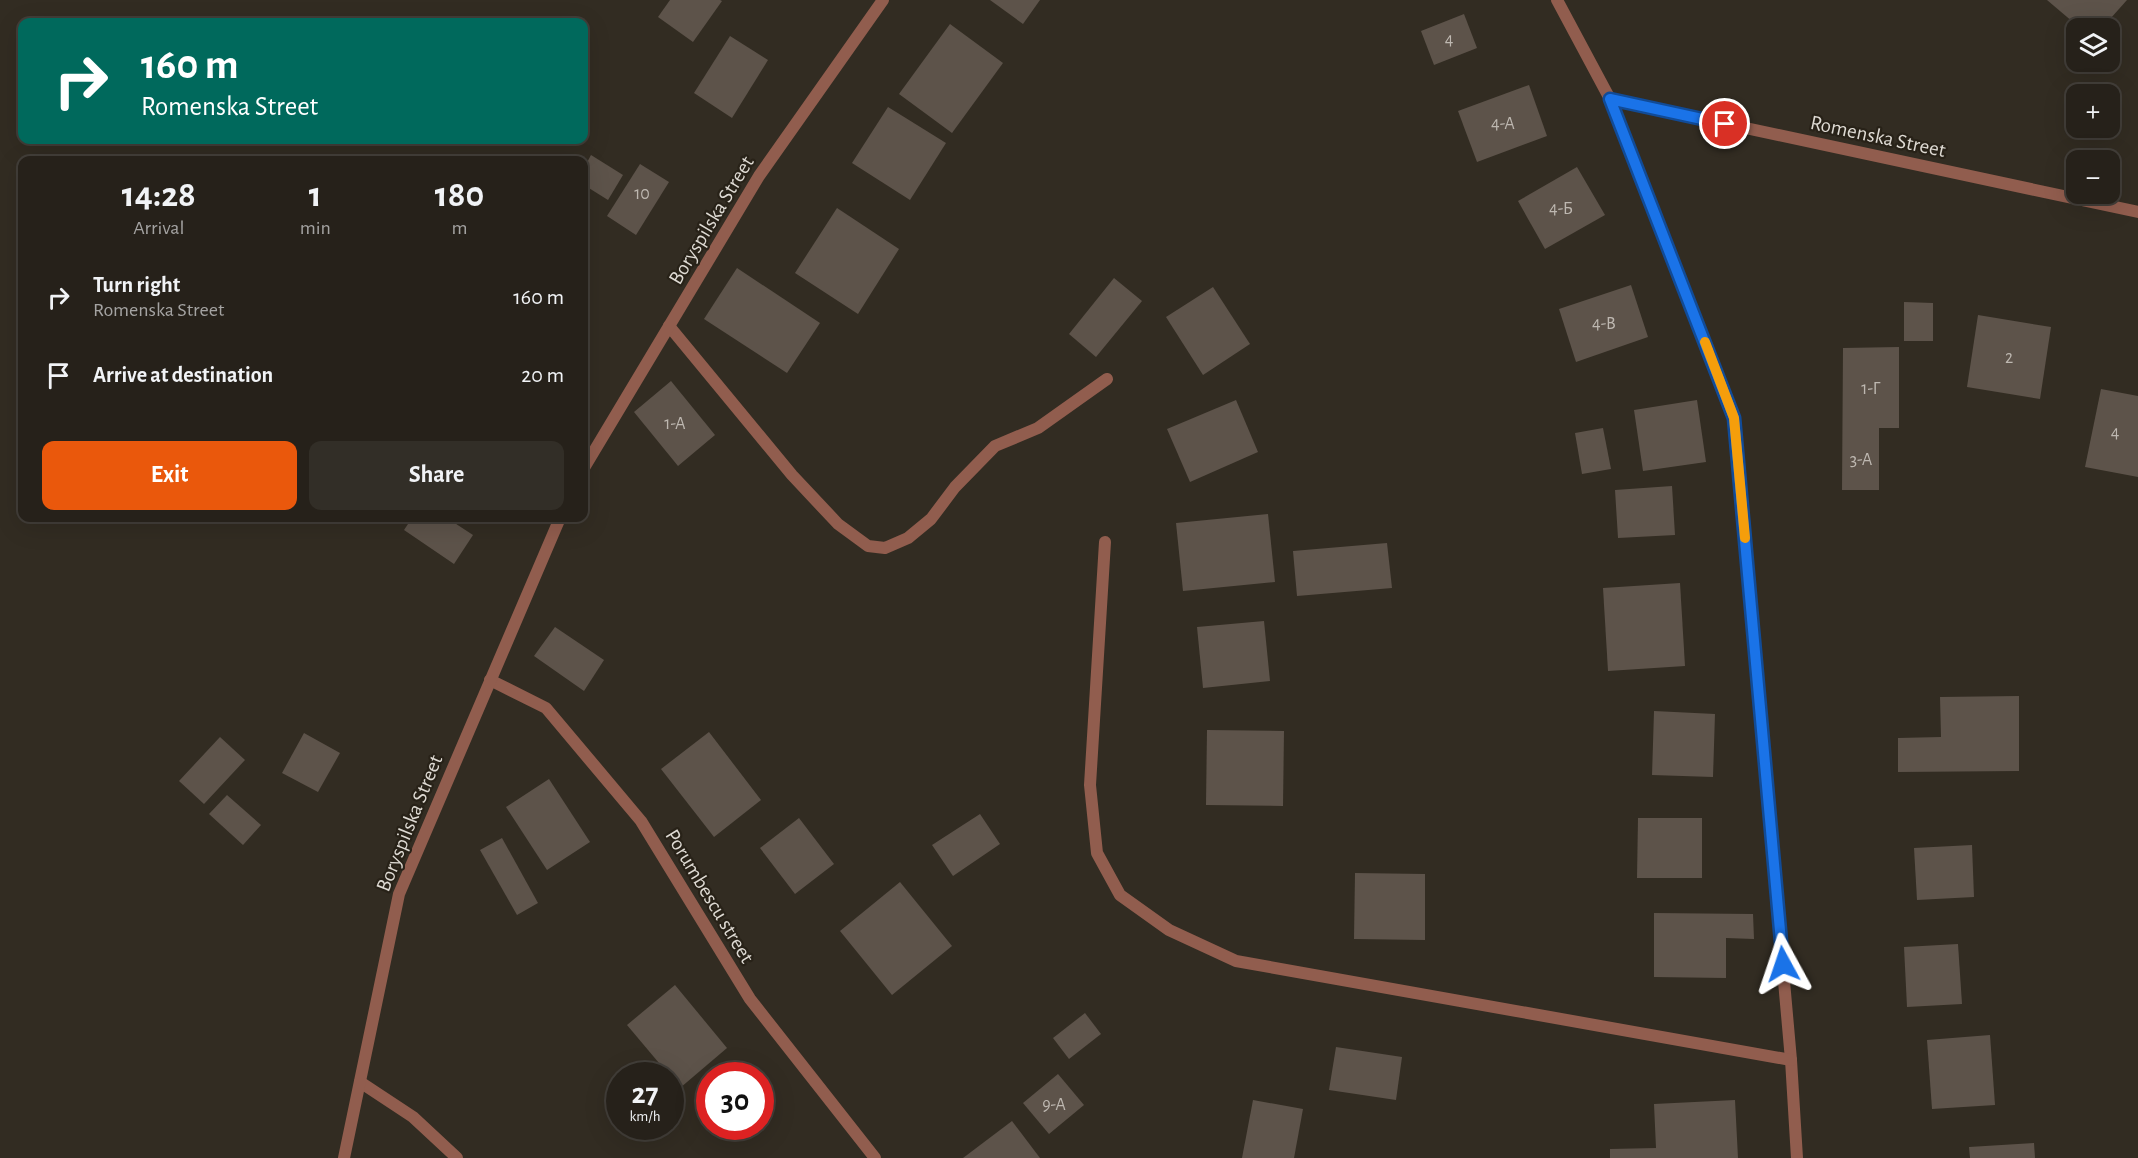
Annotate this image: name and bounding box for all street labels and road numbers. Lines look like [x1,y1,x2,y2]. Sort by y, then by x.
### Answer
street label: Romenska Street [1808,112,1948,161]
street label: Boryspilska Street [665,152,758,288]
street label: Boryspilska Street [372,752,447,895]
street label: Porumbescu street [661,826,758,967]

